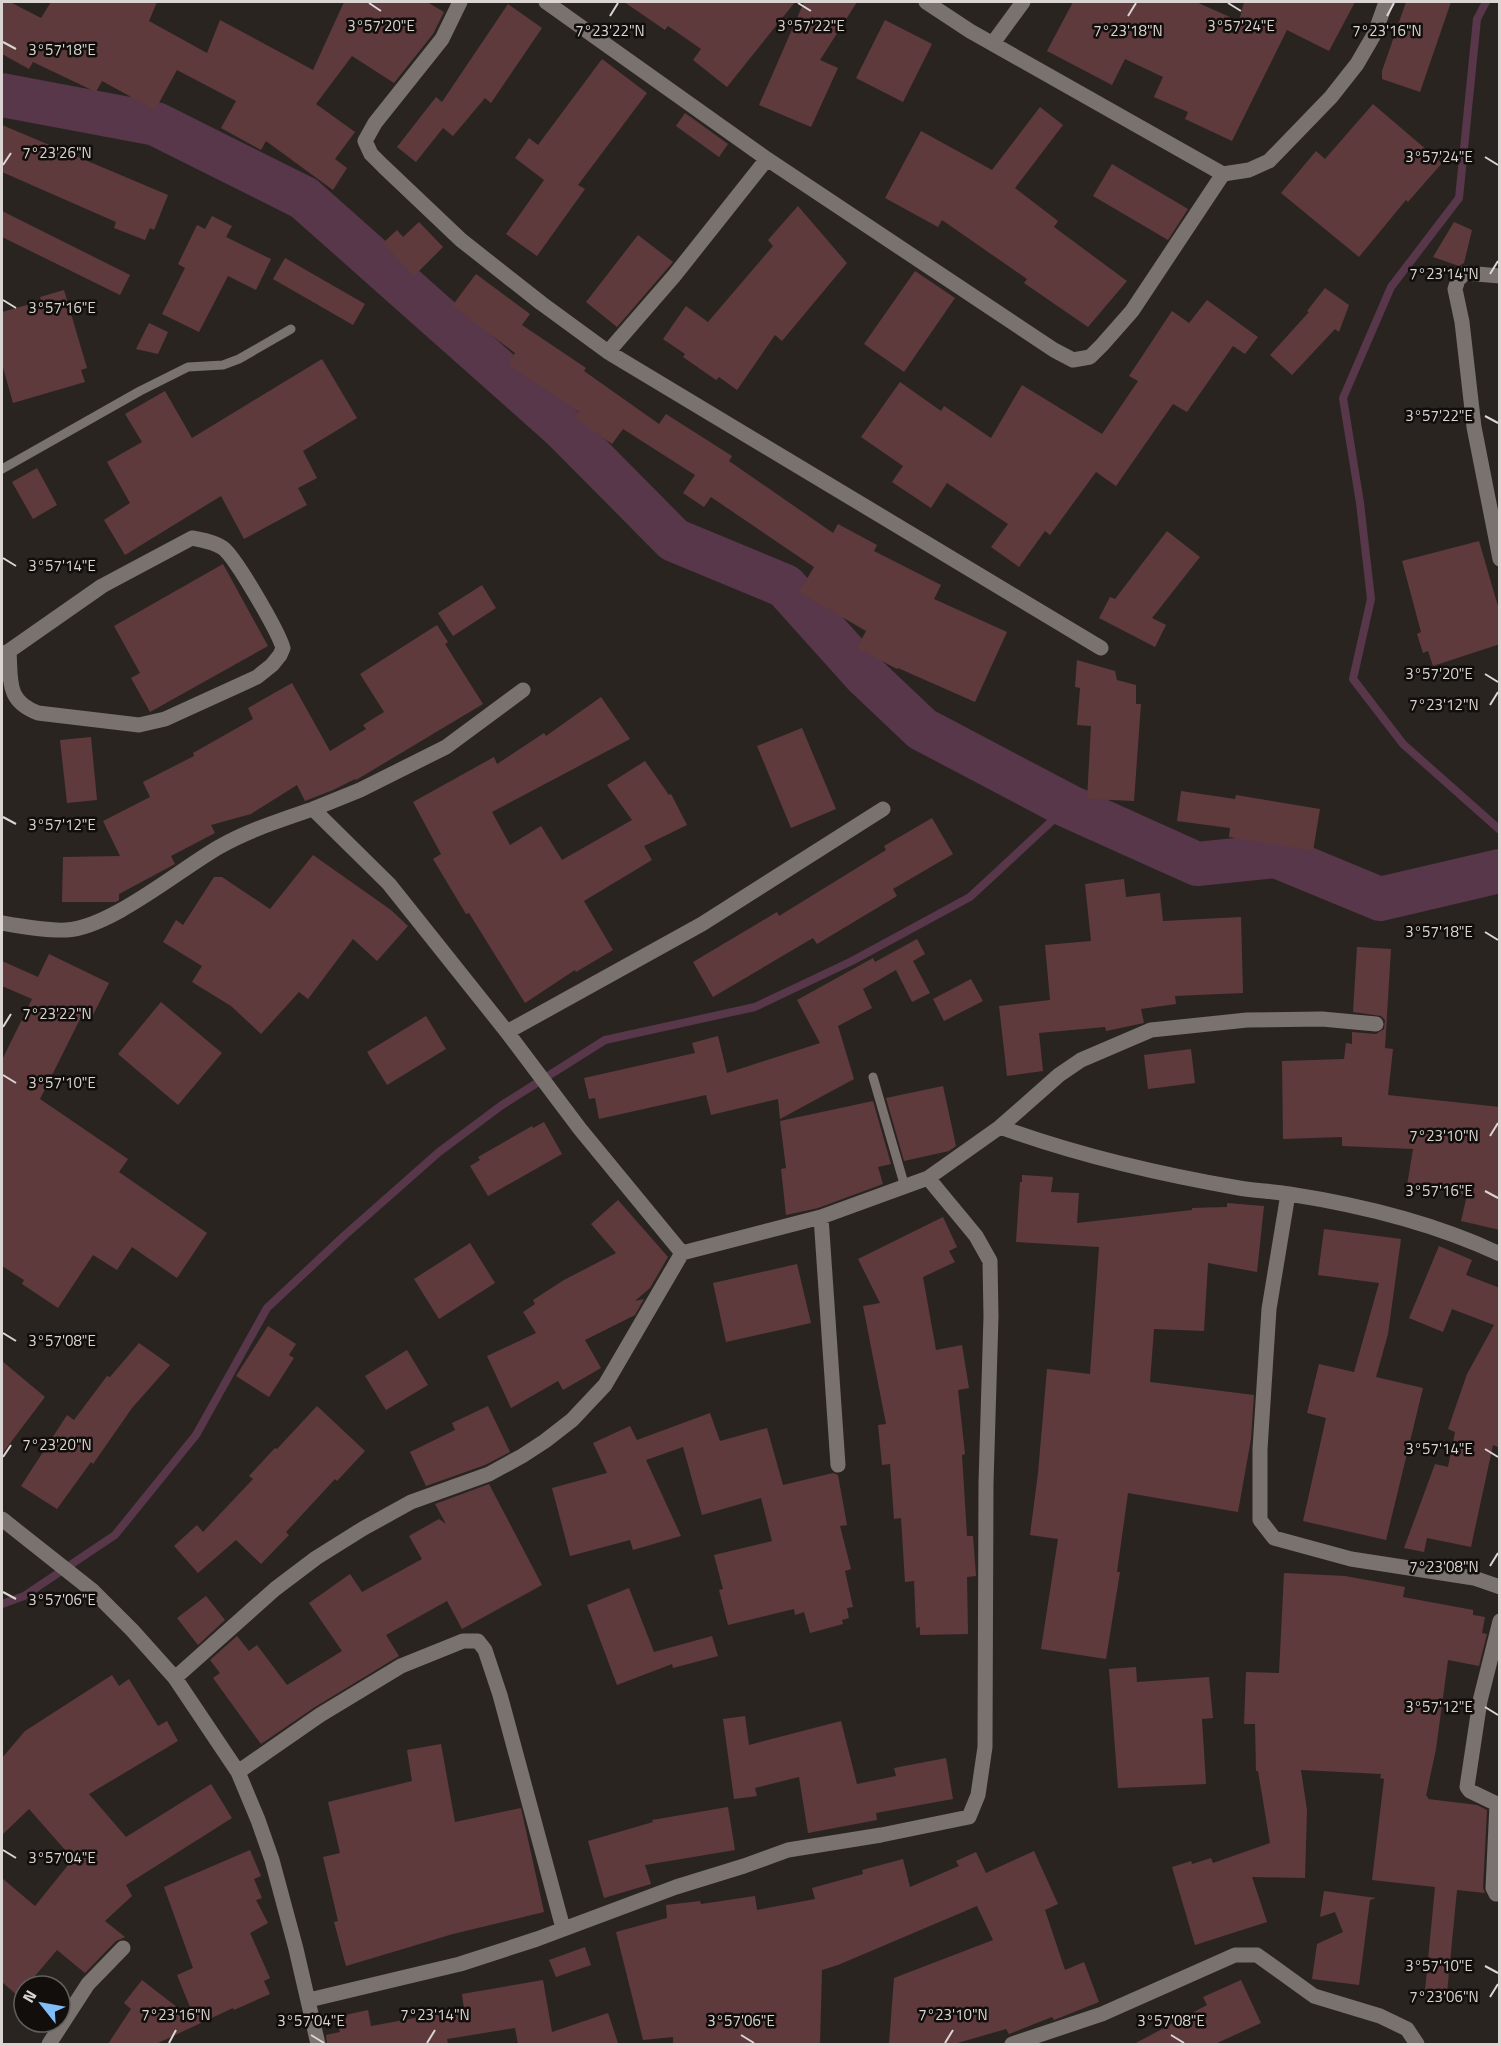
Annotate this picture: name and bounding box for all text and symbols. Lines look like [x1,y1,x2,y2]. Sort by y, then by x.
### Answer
text: 3°57'20"E [347,14,415,37]
text: 3°57'22"E [777,14,845,37]
text: 3°57'24"E [1207,14,1275,37]
text: 7°23'22"N [575,19,645,42]
text: 7°23'18"N [1093,19,1163,42]
text: 7°23'16"N [1352,19,1422,42]
text: 3°57'18"E [28,38,96,61]
text: 7°23'26"N [22,141,92,164]
text: 3°57'24"E [1405,145,1473,168]
text: 7°23'14"N [1409,262,1479,285]
text: 3°57'16"E [28,296,96,319]
text: 3°57'22"E [1405,404,1473,427]
text: 3°57'14"E [28,554,96,577]
text: 3°57'20"E [1405,662,1473,685]
text: 7°23'12"N [1409,693,1479,716]
text: 3°57'12"E [28,813,96,836]
text: 3°57'18"E [1405,920,1473,943]
text: 7°23'22"N [22,1002,92,1025]
text: 3°57'10"E [28,1071,96,1094]
text: 7°23'10"N [1409,1124,1479,1147]
text: 3°57'16"E [1405,1179,1473,1202]
text: 3°57'08"E [28,1329,96,1352]
text: 7°23'20"N [22,1433,92,1456]
text: 3°57'14"E [1405,1437,1473,1460]
text: 7°23'08"N [1409,1555,1479,1578]
text: 3°57'06"E [28,1588,96,1611]
text: 3°57'12"E [1405,1695,1473,1718]
text: 3°57'04"E [28,1846,96,1869]
text: 3°57'10"E [1405,1954,1473,1977]
north arrow [12,1974,72,2034]
text: N [16,1985,42,2007]
text: 7°23'06"N [1409,1985,1479,2008]
text: 7°23'16"N [141,2003,211,2026]
text: 7°23'14"N [400,2003,470,2026]
text: 7°23'10"N [918,2003,988,2026]
text: 3°57'04"E [277,2009,345,2032]
text: 3°57'06"E [707,2009,775,2032]
text: 3°57'08"E [1137,2009,1205,2032]

